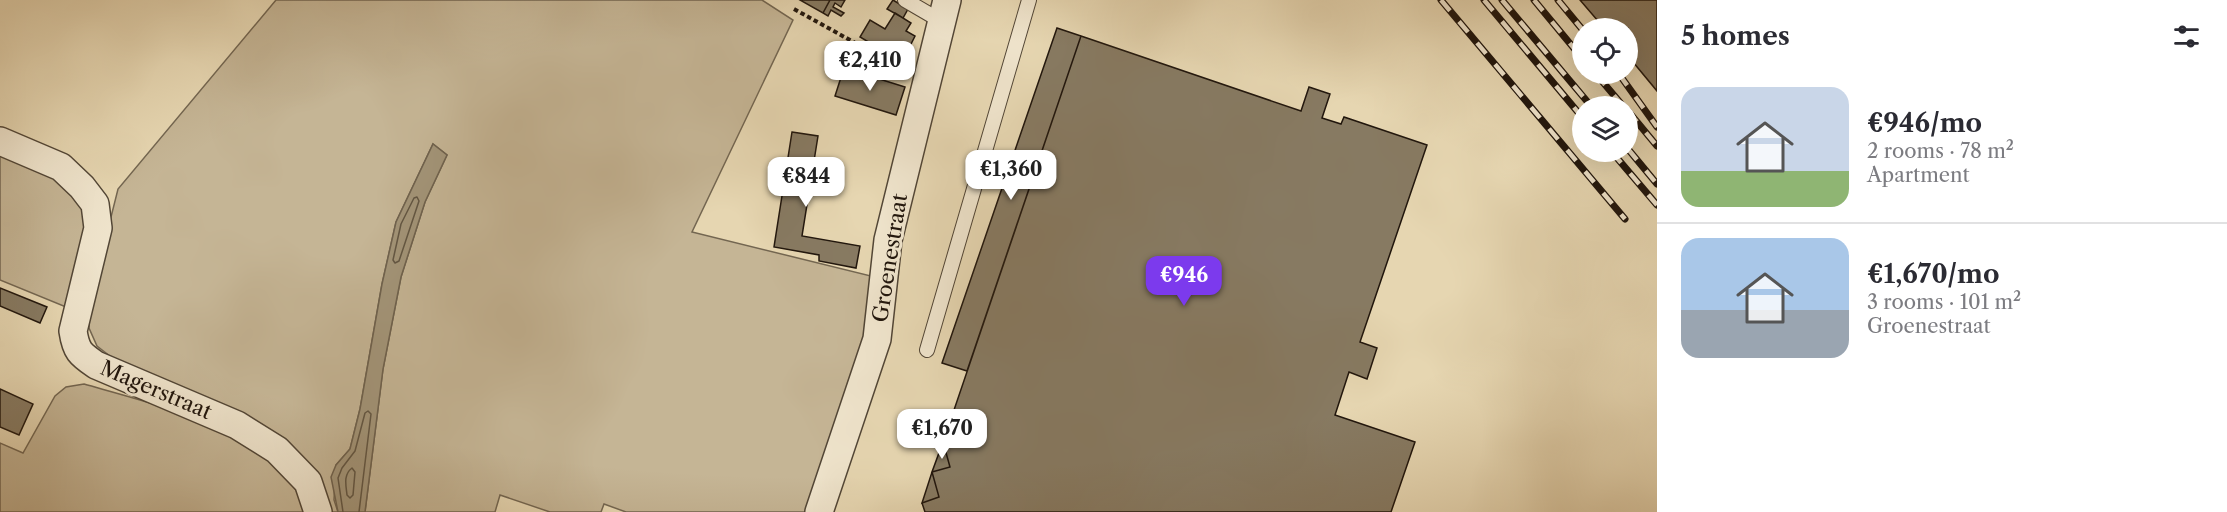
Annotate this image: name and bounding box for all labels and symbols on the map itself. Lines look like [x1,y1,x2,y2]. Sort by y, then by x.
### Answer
pin: €2,410 [821,41,919,92]
pin: €1,360 [962,150,1060,201]
pin: €844 [770,157,842,208]
street label: Groenestraat [867,191,912,324]
pin: €946 [1148,256,1220,307]
street label: Magerstraat [97,355,216,424]
pin: €1,670 [893,409,991,460]

